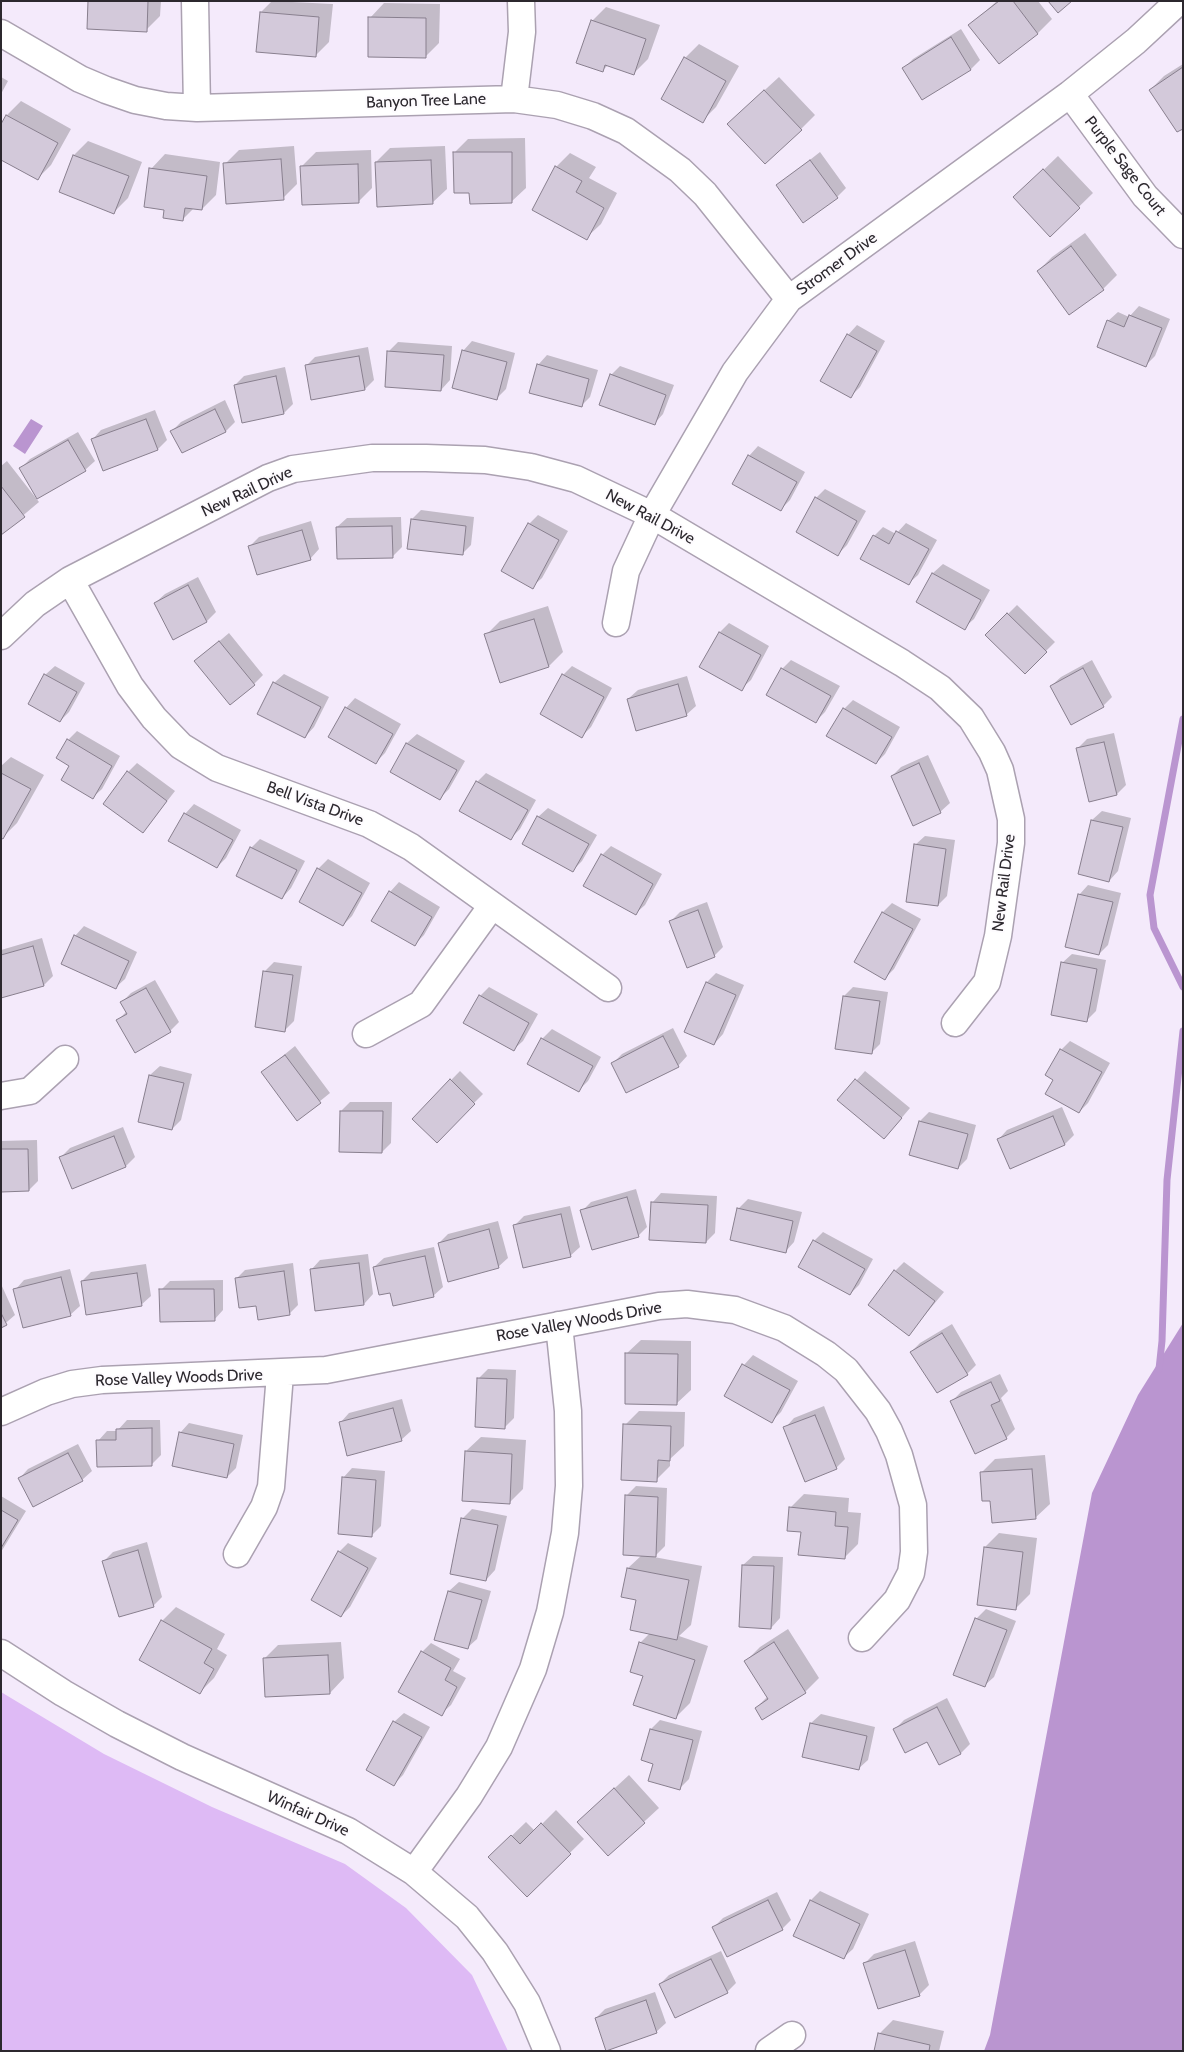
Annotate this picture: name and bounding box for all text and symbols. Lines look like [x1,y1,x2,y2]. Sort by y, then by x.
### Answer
street label: Banyon Tree Lane [366,89,486,113]
street label: Purple Sage Court [1080,112,1170,220]
street label: Stromer Drive [793,228,881,300]
street label: New Rail Drive [198,463,296,521]
street label: New Rail Drive [602,485,698,549]
street label: Bell Vista Drive [264,778,366,830]
street label: New Rail Drive [988,833,1020,933]
street label: Rose Valley Woods Drive [495,1298,663,1346]
street label: Rose Valley Woods Drive [95,1365,263,1391]
street label: Winfair Drive [264,1787,352,1841]

